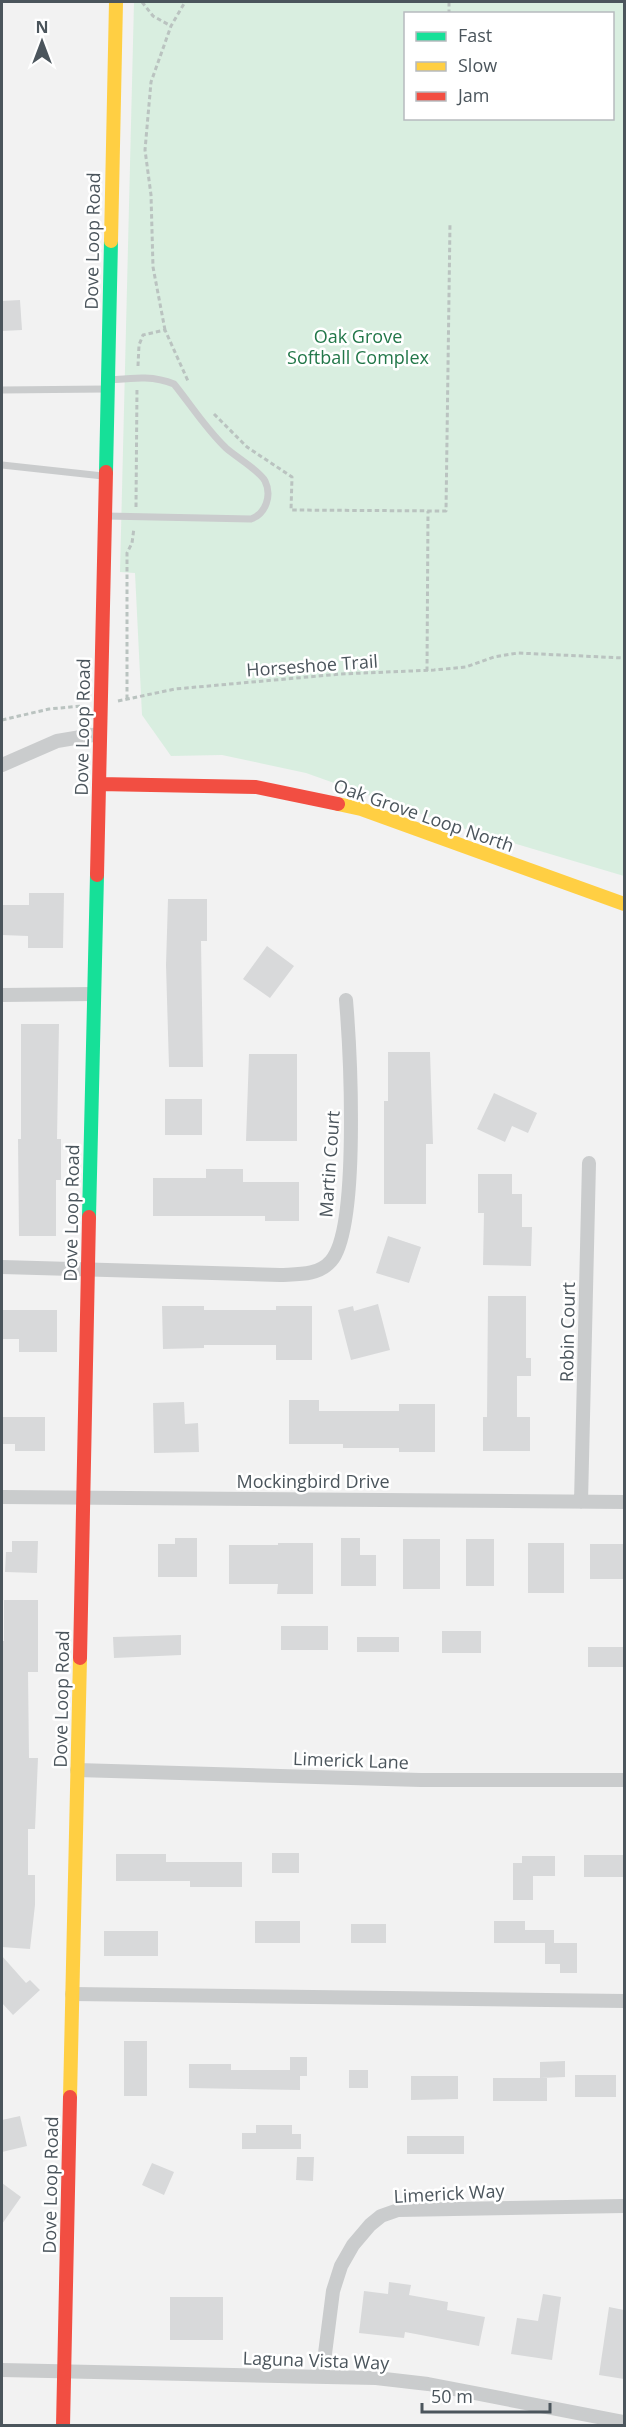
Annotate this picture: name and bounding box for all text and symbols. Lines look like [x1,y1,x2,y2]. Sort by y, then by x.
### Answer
north arrow [12,12,72,72]
legend [404,12,614,120]
text: N [35,16,49,38]
text: Fast [458,23,492,47]
text: Slow [458,53,497,77]
text: Jam [456,83,490,107]
street label: Dove Loop Road [79,172,105,310]
park label: Oak Grove Softball Complex [287,324,430,369]
street label: Horseshoe Trail [245,648,379,682]
street label: Dove Loop Road [69,658,95,796]
street label: Oak Grove Loop North [331,773,517,857]
street label: Martin Court [313,1110,345,1218]
street label: Dove Loop Road [58,1144,84,1282]
street label: Robin Court [554,1282,580,1382]
street label: Mockingbird Drive [236,1469,390,1493]
street label: Dove Loop Road [48,1630,74,1768]
street label: Limerick Lane [293,1746,409,1774]
street label: Dove Loop Road [37,2116,63,2254]
street label: Limerick Way [393,2178,506,2208]
street label: Laguna Vista Way [242,2345,391,2375]
scale bar [422,2376,550,2414]
text: 50 m [431,2384,473,2408]

